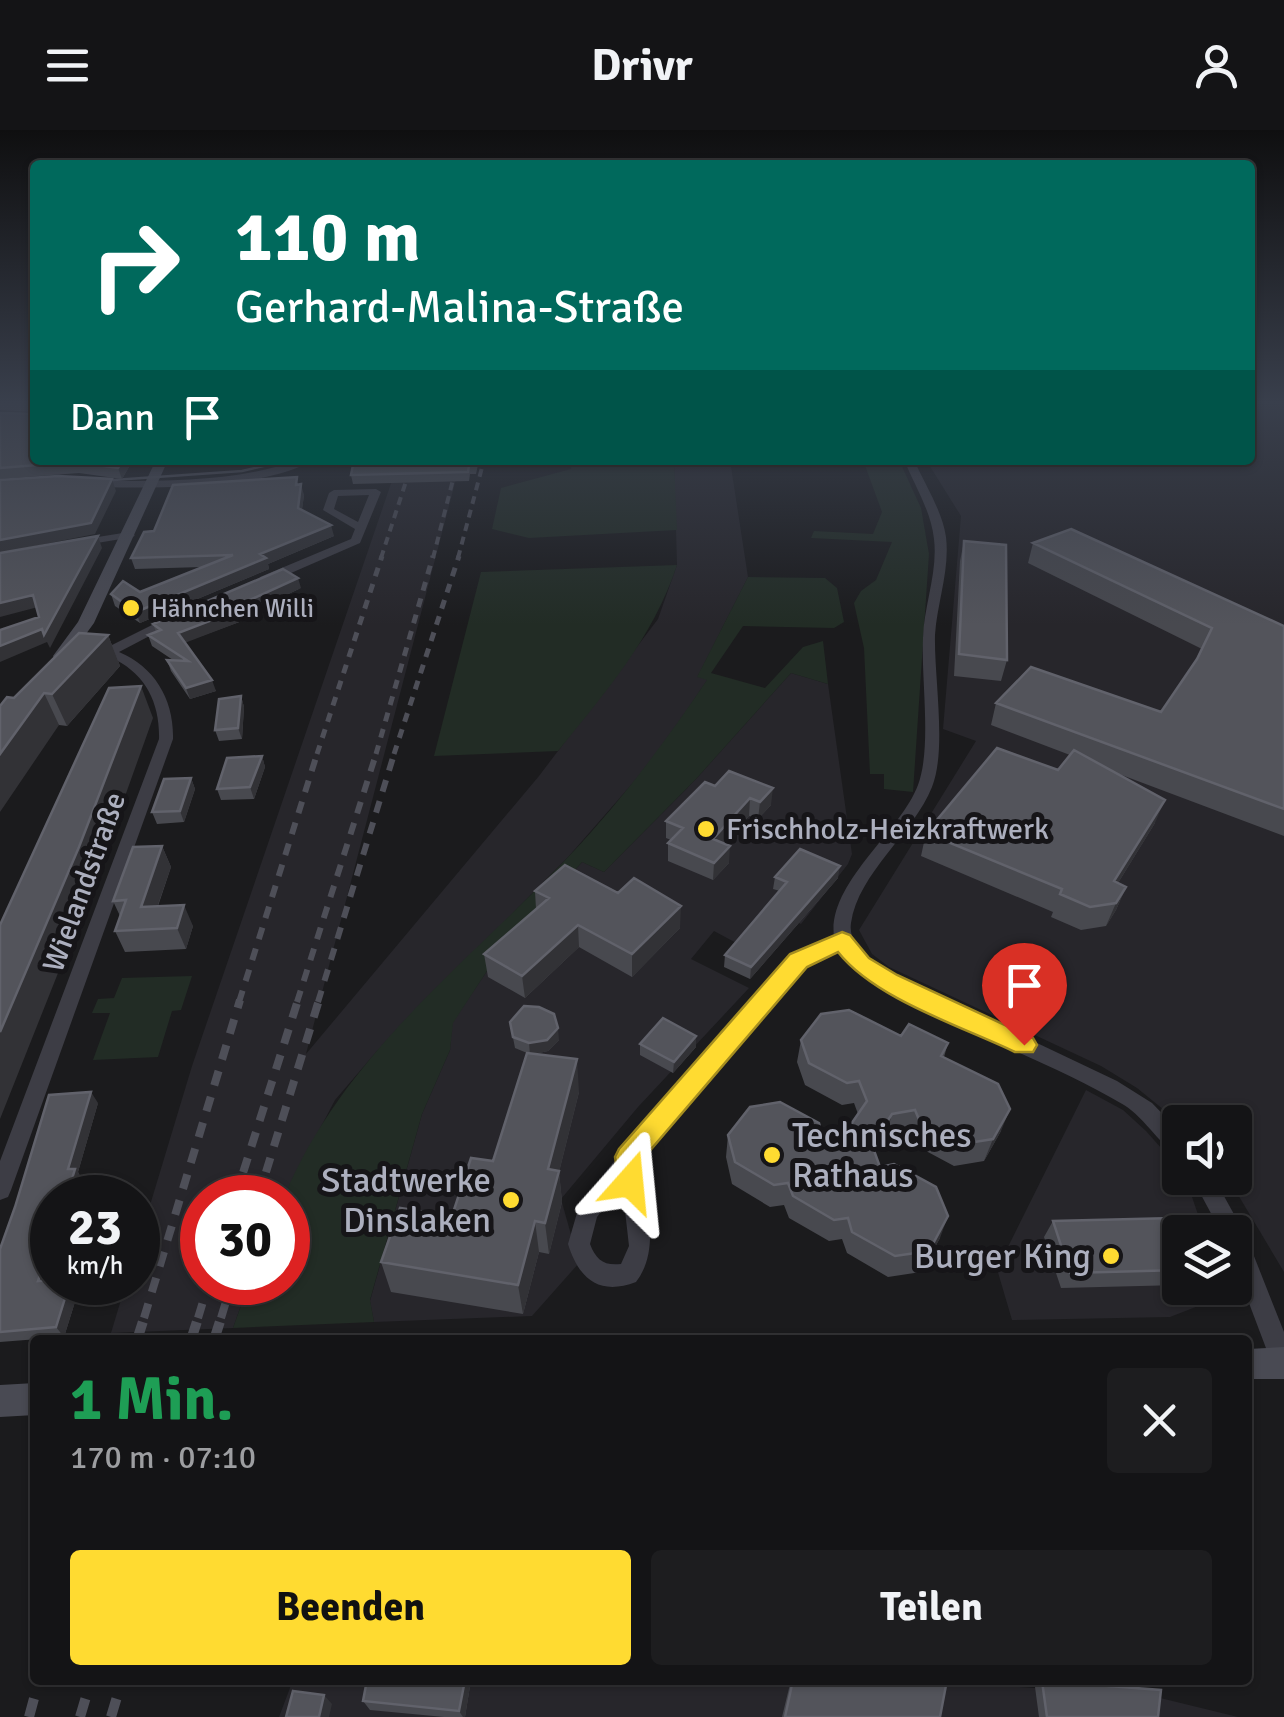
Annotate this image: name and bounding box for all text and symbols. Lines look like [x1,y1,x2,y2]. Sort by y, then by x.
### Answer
icon: menu [40,38,95,93]
text: Drivr [591,38,693,93]
icon: person [1189,38,1244,93]
text: 110 m [235,194,420,280]
icon: right [70,200,200,330]
text: Gerhard-Malina-Straße [235,280,684,335]
icon: arrive [175,390,230,445]
text: Dann [70,394,155,441]
place label: Hähnchen Willi [151,593,314,624]
marker: Hähnchen Willi [120,597,142,619]
street label: Wielandstraße [35,787,134,977]
place label: Frischholz-Heizkraftwerk [726,811,1049,848]
marker: Frischholz-Heizkraftwerk [695,818,717,840]
pin [982,943,1067,1046]
icon: arrive [997,958,1052,1013]
map controls [1162,1105,1252,1305]
button: sound [1162,1105,1252,1195]
place label: Technisches Rathaus [792,1114,972,1197]
position arrow [578,1130,682,1234]
marker: Technisches Rathaus [761,1144,783,1166]
place label: Stadtwerke Dinslaken [321,1159,491,1242]
speed limit sign: 30 [180,1175,310,1305]
marker: Stadtwerke Dinslaken [500,1189,522,1211]
text: 23 [68,1197,122,1259]
button: layers [1162,1215,1252,1305]
place label: Burger King [914,1235,1091,1278]
marker: Burger King [1100,1245,1122,1267]
text: km/h [67,1250,123,1281]
text: 1 Min. [70,1363,234,1437]
button: close [1107,1368,1212,1473]
text: 170 m · 07:10 [70,1438,256,1477]
button: Beenden [70,1550,631,1665]
button: Teilen [651,1550,1212,1665]

